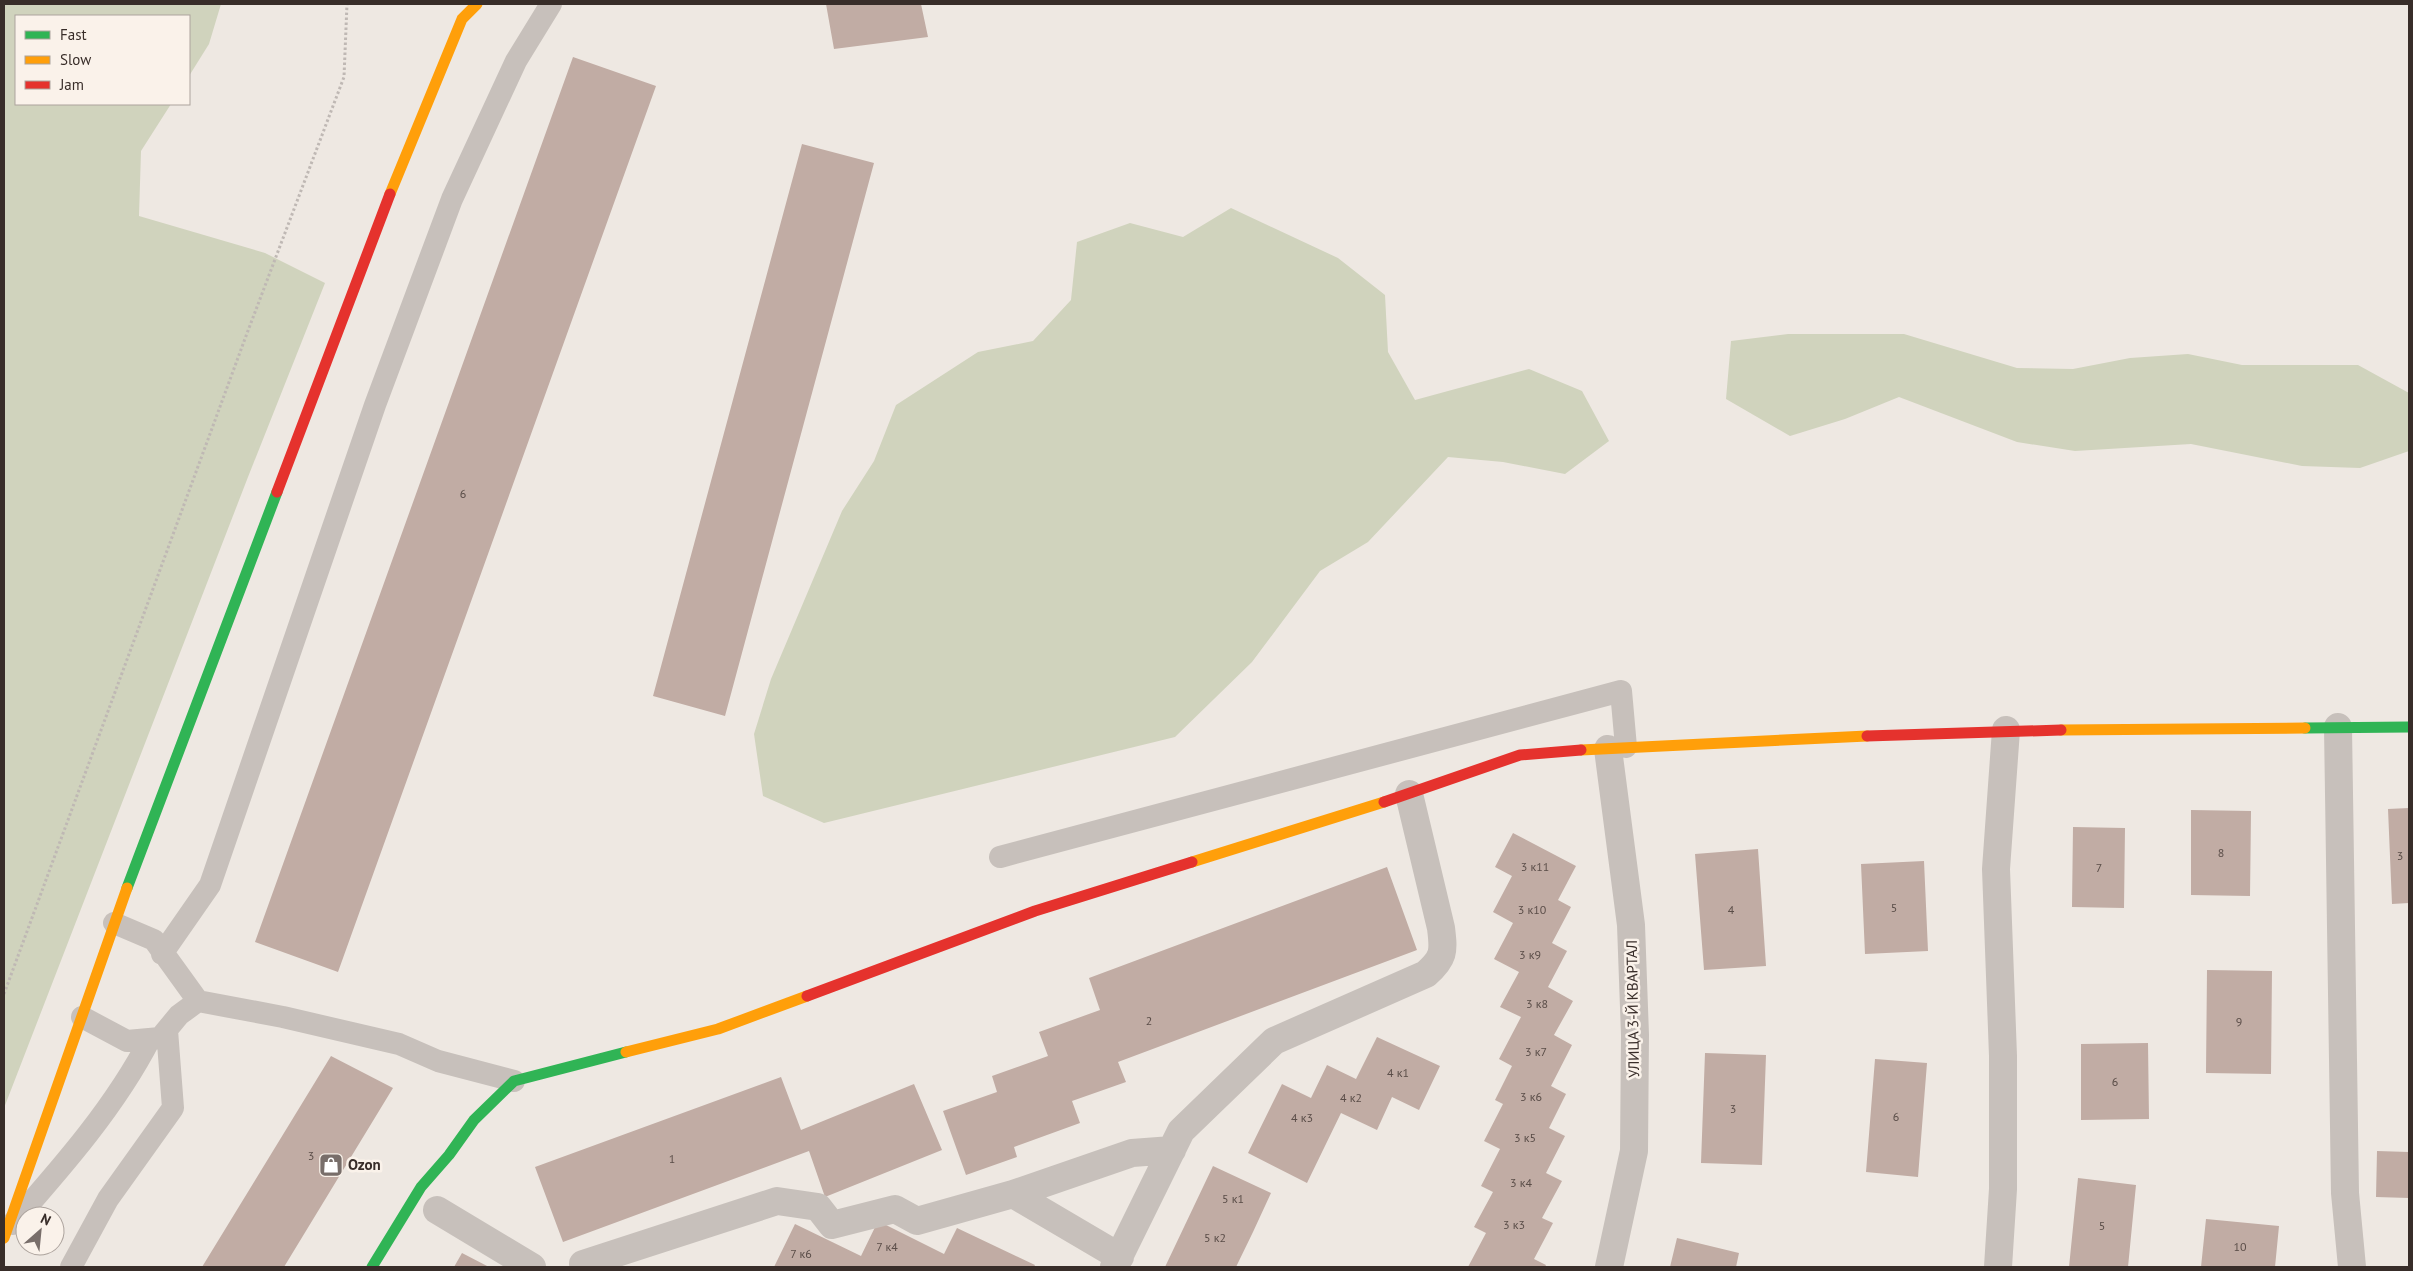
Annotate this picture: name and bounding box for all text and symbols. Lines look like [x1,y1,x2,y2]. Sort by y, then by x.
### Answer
legend [15,15,190,105]
text: Fast [60,25,87,44]
text: Slow [60,50,91,69]
text: Jam [59,75,84,94]
house number: 6 [460,486,466,501]
house number: 8 [2218,845,2224,860]
house number: 3 [2397,848,2403,863]
house number: 3 к11 [1521,859,1549,874]
house number: 7 [2096,860,2102,875]
house number: 5 [1891,900,1897,915]
house number: 3 к10 [1518,902,1547,917]
house number: 4 [1728,902,1735,917]
street label: УЛИЦА 3-Й КВАРТАЛ [1622,940,1643,1078]
house number: 3 к9 [1519,947,1541,962]
house number: 3 к8 [1526,996,1548,1011]
house number: 2 [1146,1013,1152,1028]
house number: 9 [2236,1014,2242,1029]
house number: 3 к7 [1525,1044,1547,1059]
house number: 4 к1 [1387,1065,1409,1080]
house number: 6 [2112,1074,2118,1089]
house number: 3 к6 [1520,1089,1542,1104]
house number: 4 к2 [1340,1090,1362,1105]
house number: 3 [1730,1101,1736,1116]
house number: 6 [1893,1109,1899,1124]
house number: 4 к3 [1291,1110,1313,1125]
house number: 3 к5 [1514,1130,1536,1145]
house number: 3 [308,1148,314,1163]
house number: 1 [669,1151,675,1166]
shop icon: Ozon [318,1152,344,1178]
place label: Ozon [348,1155,381,1174]
house number: 3 к4 [1510,1175,1532,1190]
house number: 5 к1 [1222,1191,1244,1206]
north arrow [15,1206,65,1256]
text: N [38,1209,54,1230]
house number: 3 к3 [1503,1217,1525,1232]
house number: 5 [2099,1218,2105,1233]
house number: 5 к2 [1204,1230,1226,1245]
house number: 7 к4 [876,1239,898,1254]
house number: 10 [2233,1239,2247,1254]
house number: 7 к6 [790,1246,812,1261]

